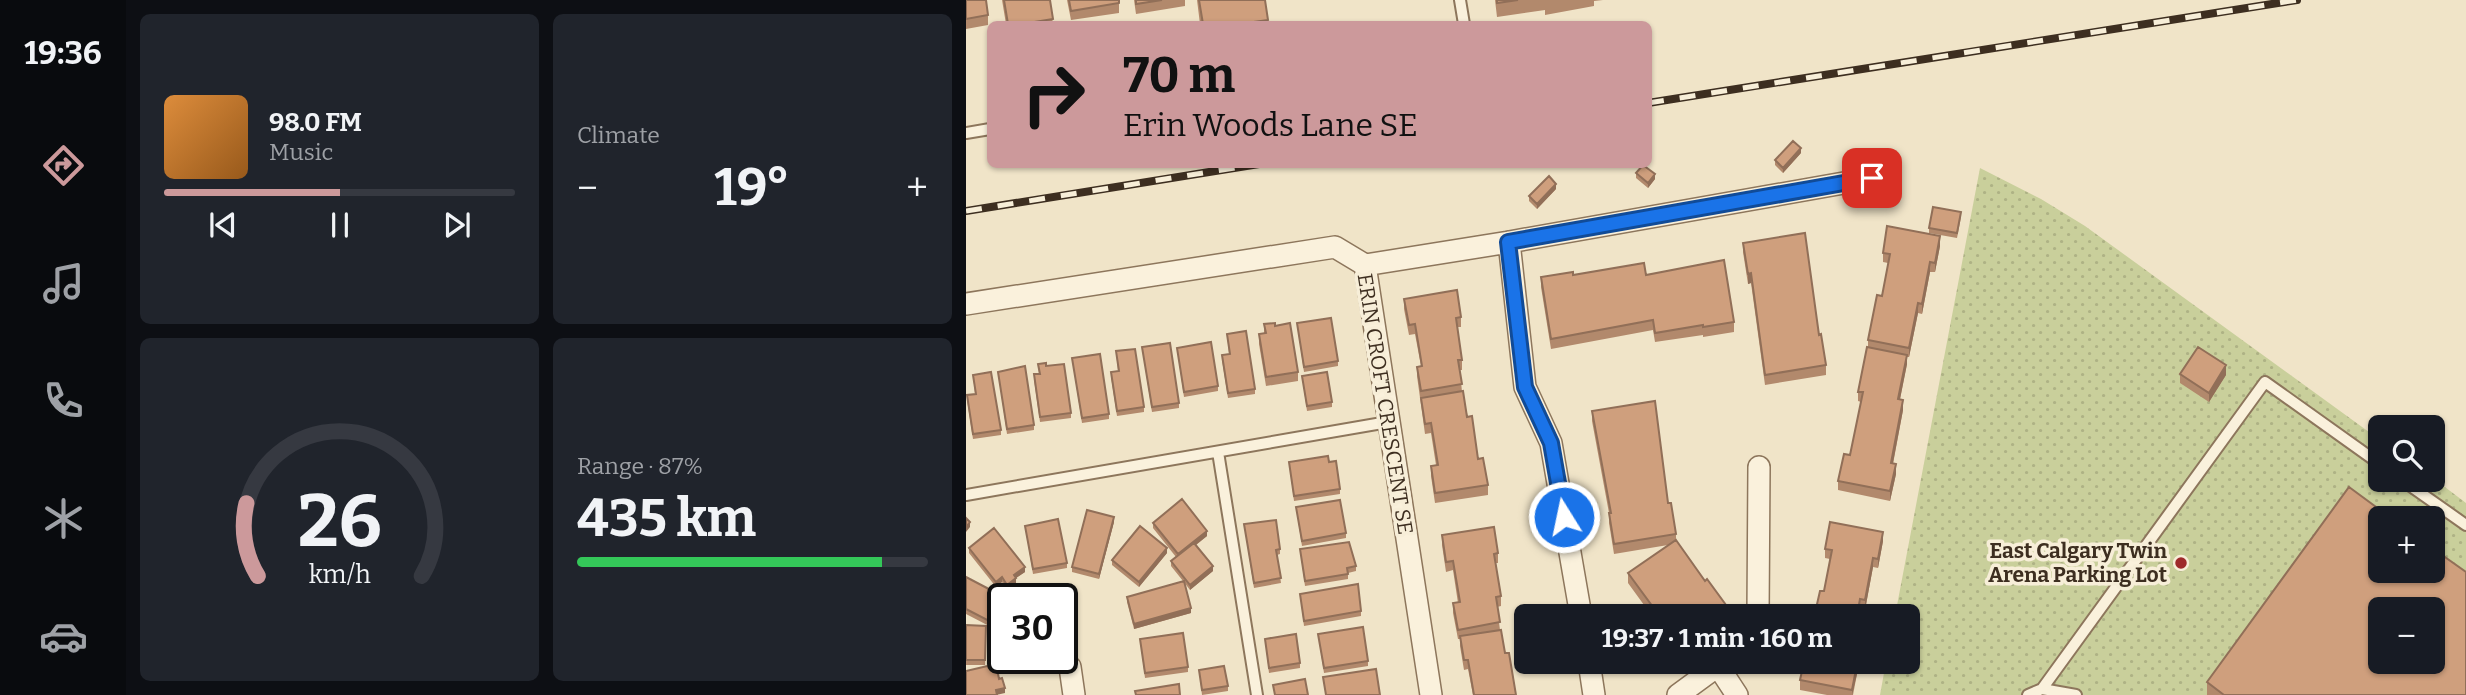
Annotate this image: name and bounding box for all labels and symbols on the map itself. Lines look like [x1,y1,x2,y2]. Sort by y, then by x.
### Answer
pin [1842,148,1902,208]
street label: ERIN CROFT CRESCENT SE [1352,272,1418,536]
position arrow [1527,480,1601,554]
place label: East Calgary Twin Arena Parking Lot [1988,538,2168,588]
marker: East Calgary Twin Arena Parking Lot [2173,555,2189,571]
speed limit sign: 30 [987,583,1078,674]

